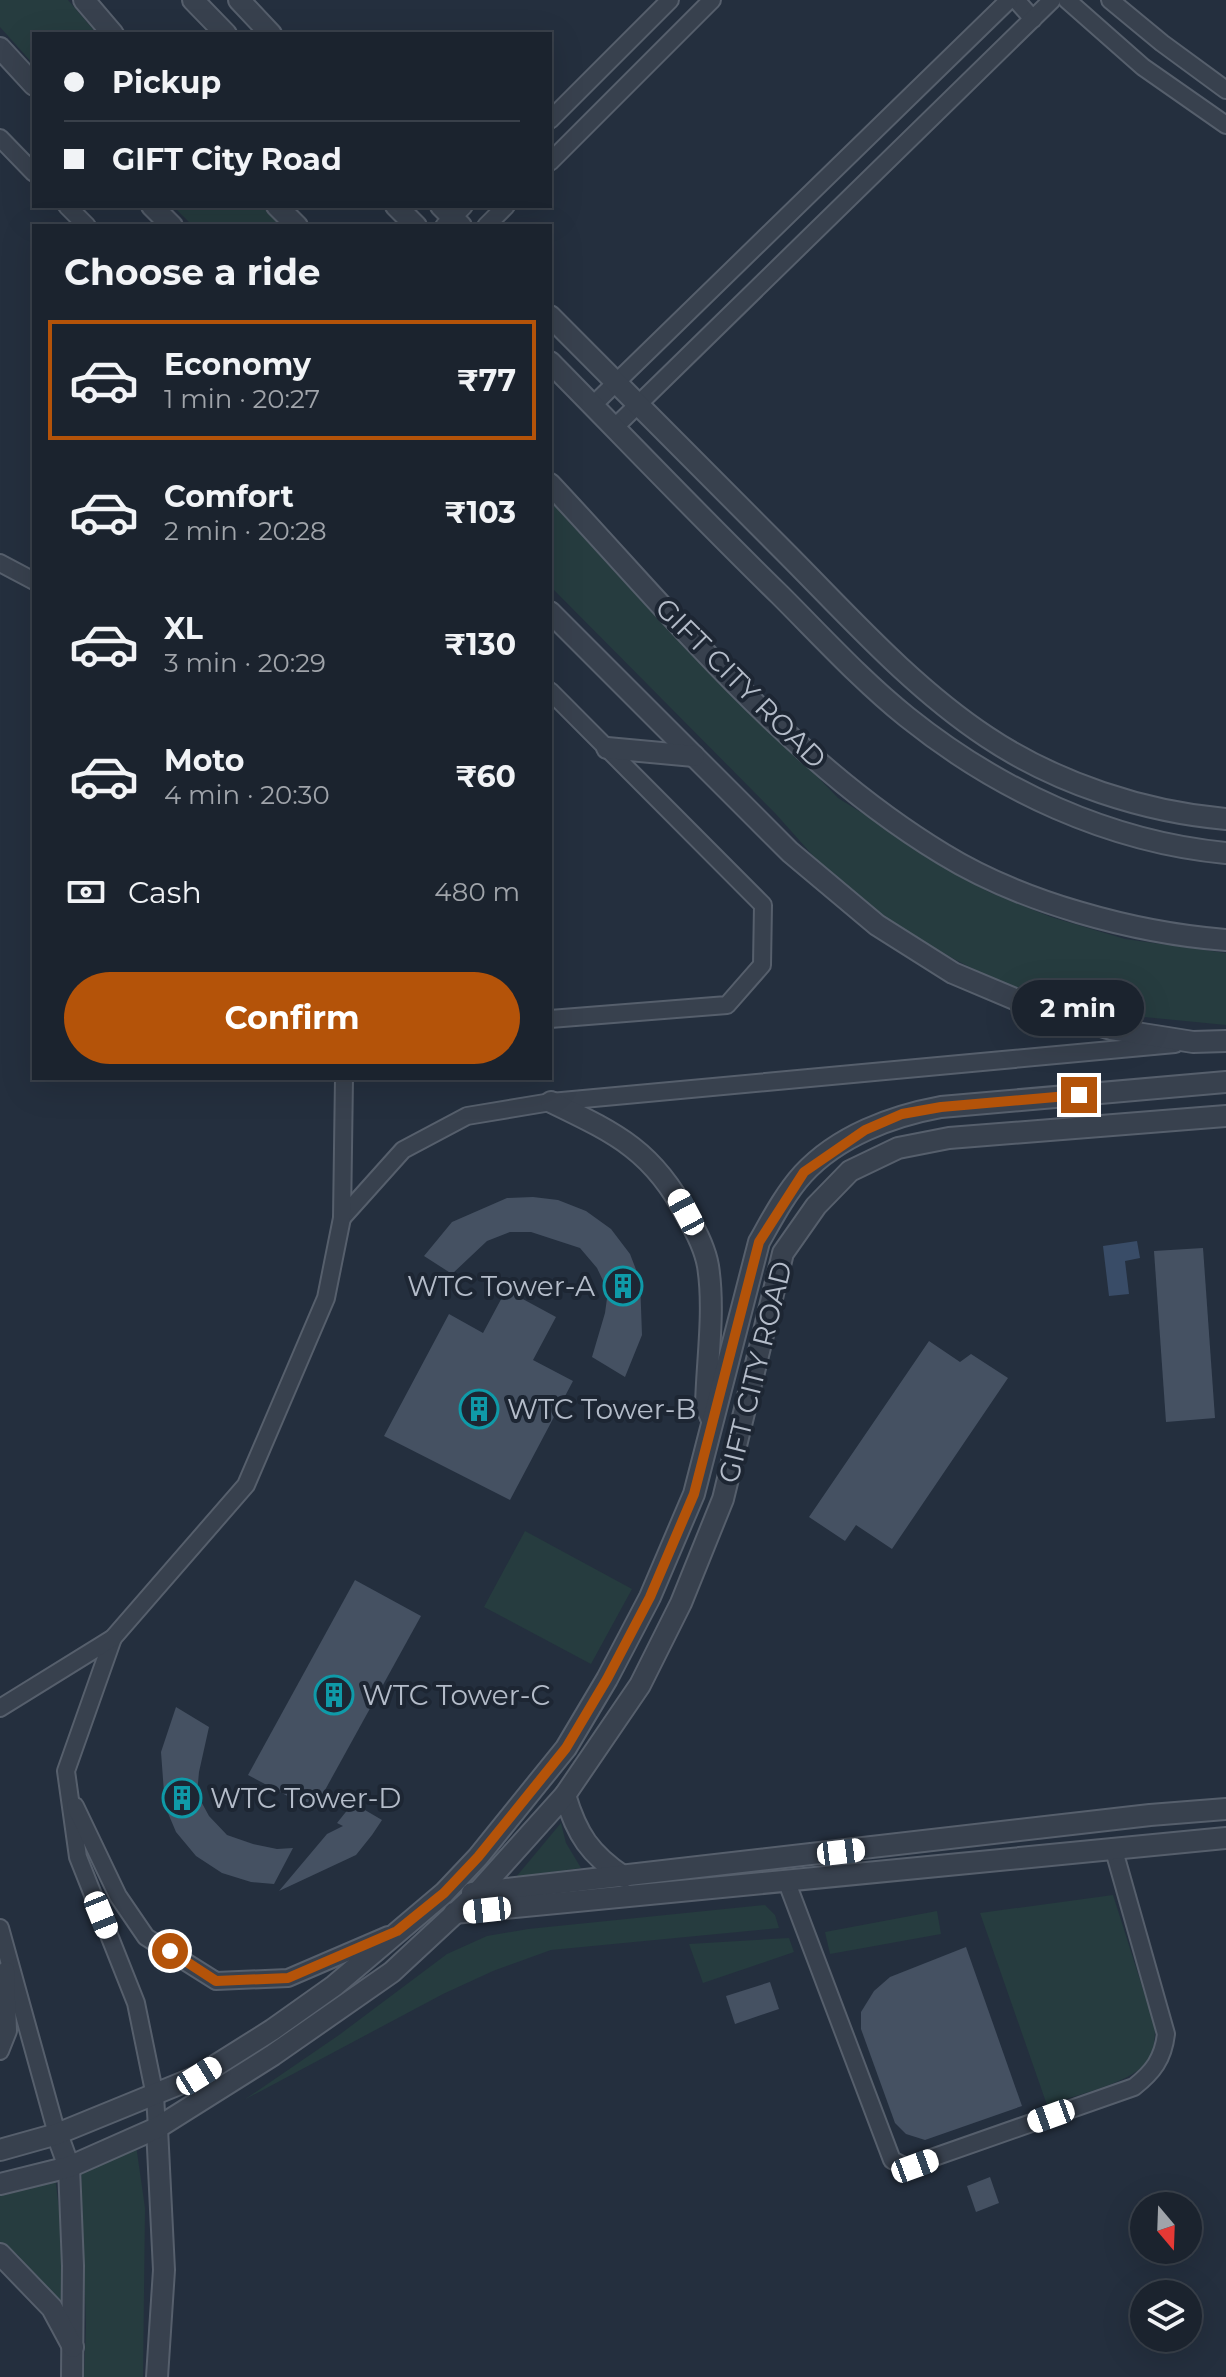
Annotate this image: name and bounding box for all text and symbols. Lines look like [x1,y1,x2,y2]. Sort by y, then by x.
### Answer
text: Pickup [112,64,221,101]
text: GIFT City Road [112,141,342,178]
text: Choose a ride [64,250,321,294]
icon: car [68,344,140,416]
text: Economy [164,346,311,383]
text: ₹77 [457,362,516,399]
text: 1 min · 20:27 [164,383,320,415]
icon: car [68,476,140,548]
text: Comfort [164,478,294,515]
text: ₹103 [444,494,516,531]
text: 2 min · 20:28 [164,515,327,547]
street label: GIFT CITY ROAD [649,591,833,775]
icon: car [68,608,140,680]
text: XL [164,610,203,647]
text: ₹130 [444,626,516,663]
text: 3 min · 20:29 [164,647,326,679]
icon: car [68,740,140,812]
text: Moto [164,742,245,779]
text: ₹60 [455,758,516,795]
text: 4 min · 20:30 [164,779,330,811]
icon: cash [64,870,108,914]
text: Cash [128,874,202,911]
text: 480 m [434,876,520,908]
button: Confirm [64,972,520,1064]
callout: 2 min [1013,979,1145,1035]
text: 2 min [1040,992,1116,1024]
route end [1061,1077,1097,1113]
car [664,1185,708,1239]
street label: GIFT CITY ROAD [711,1258,799,1486]
building icon: WTC Tower-A [602,1265,644,1307]
place label: WTC Tower-A [407,1269,596,1303]
building icon: WTC Tower-B [458,1388,500,1430]
place label: WTC Tower-B [507,1392,696,1426]
building icon: WTC Tower-C [313,1674,355,1716]
place label: WTC Tower-C [362,1678,550,1712]
building icon: WTC Tower-D [161,1777,203,1819]
place label: WTC Tower-D [210,1781,401,1815]
car [816,1837,866,1867]
car [81,1888,121,1942]
car [462,1896,512,1924]
route start [152,1933,188,1969]
car [172,2053,226,2099]
car [1024,2097,1078,2135]
car [888,2147,942,2185]
north arrow [1130,2192,1202,2264]
map controls [1130,2192,1202,2352]
button: layers [1130,2280,1202,2352]

